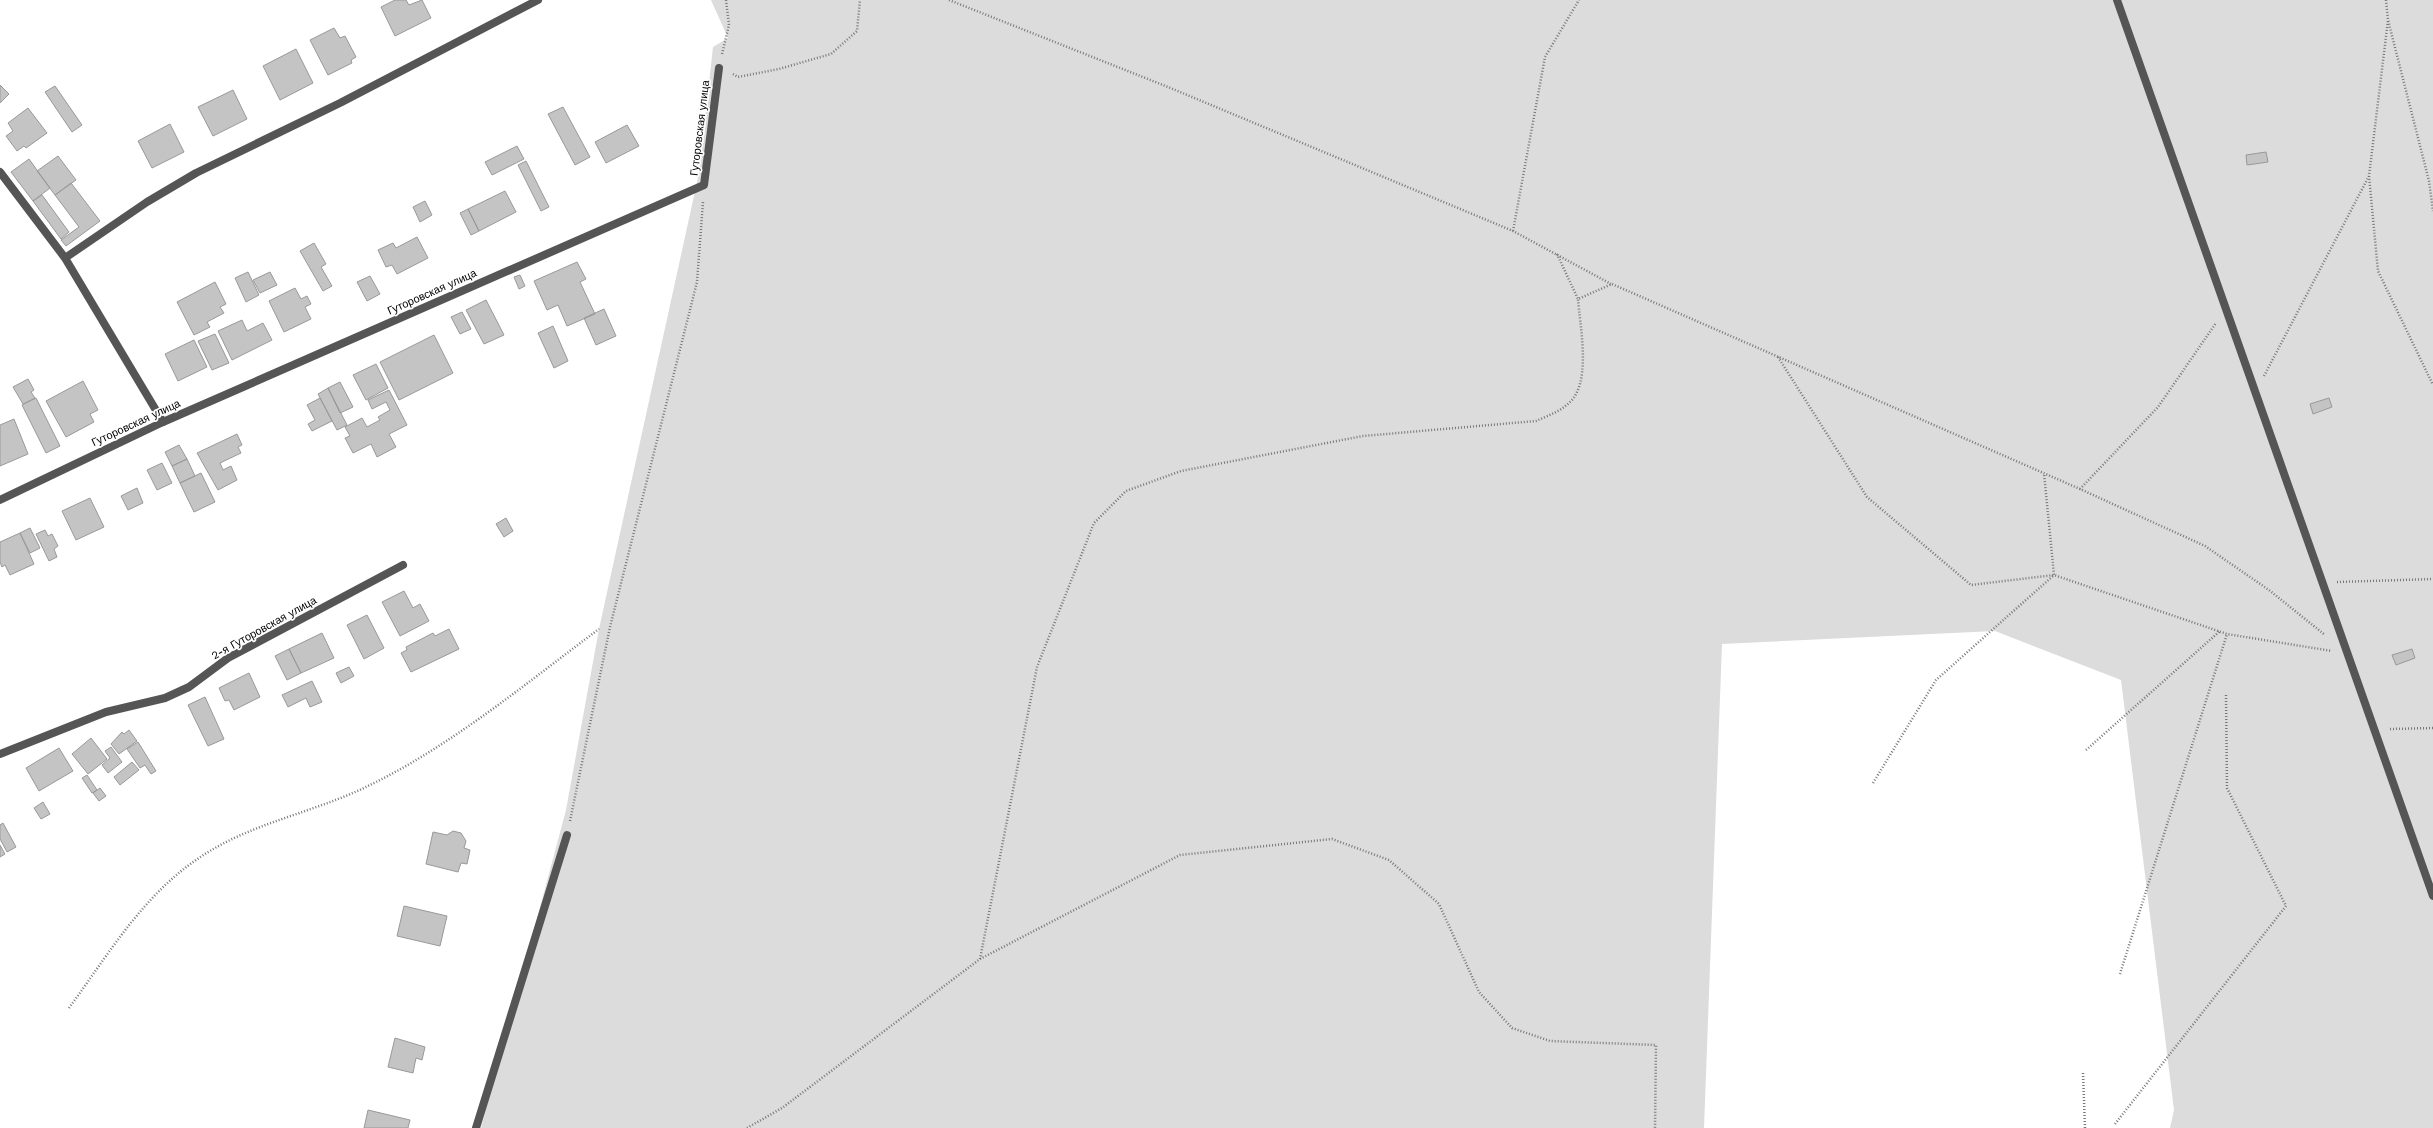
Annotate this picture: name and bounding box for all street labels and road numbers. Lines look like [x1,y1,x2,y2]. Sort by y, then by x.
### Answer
street label: Гуторовская улица [688,79,712,177]
street label: Гуторовская улица [385,266,479,318]
street label: Гуторовская улица [90,396,183,449]
street label: 2-я Гуторовская улица [209,593,319,662]

